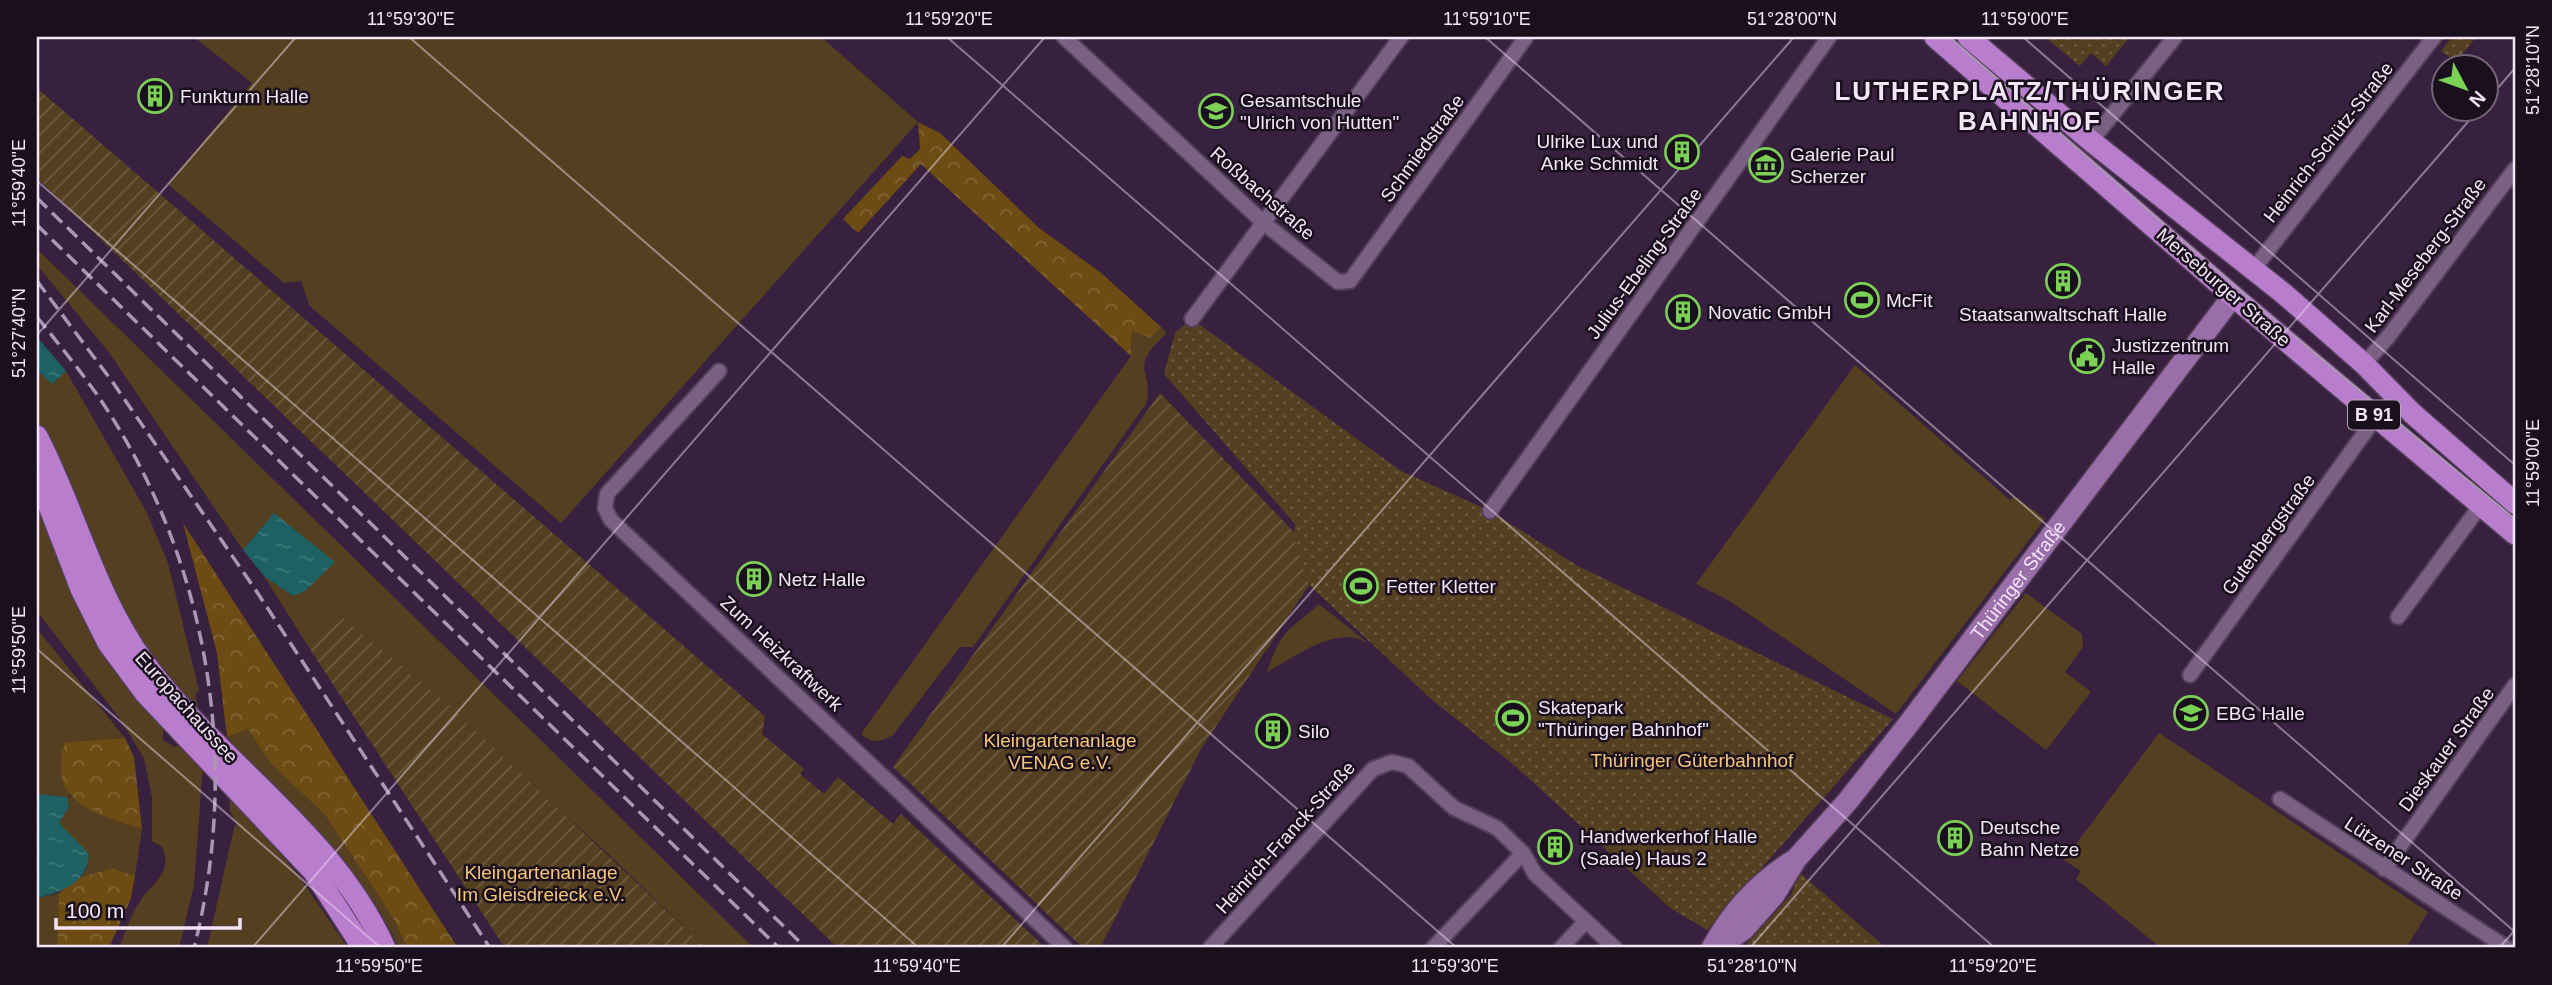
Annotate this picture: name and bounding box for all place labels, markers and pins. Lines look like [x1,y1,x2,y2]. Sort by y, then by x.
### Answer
building icon: Funkturm Halle [136,77,174,115]
place label: Funkturm Halle [180,86,309,107]
place label: Gesamtschule "Ulrich von Hutten" [1240,90,1399,133]
school or university icon: Gesamtschule "Ulrich von Hutten" [1197,92,1235,130]
place label: Ulrike Lux und Anke Schmidt [1537,131,1659,174]
building icon: Ulrike Lux und Anke Schmidt [1663,133,1701,171]
place label: Galerie Paul Scherzer [1790,144,1895,187]
museum icon: Galerie Paul Scherzer [1747,146,1785,184]
building icon: Staatsanwaltschaft Halle [2044,262,2082,300]
sports icon: McFit [1843,281,1881,319]
place label: McFit [1886,290,1933,311]
building icon: Novatic GmbH [1664,293,1702,331]
place label: Novatic GmbH [1708,302,1832,323]
place label: Staatsanwaltschaft Halle [1959,304,2167,325]
place label: Justizzentrum Halle [2112,335,2229,378]
public building icon: Justizzentrum Halle [2068,337,2106,375]
building icon: Netz Halle [735,560,773,598]
sports icon: Fetter Kletter [1342,567,1380,605]
place label: Netz Halle [778,569,866,590]
place label: Fetter Kletter [1386,576,1496,597]
school or university icon: EBG Halle [2172,694,2210,732]
place label: Skatepark "Thüringer Bahnhof" [1538,697,1709,740]
sports icon: Skatepark "Thüringer Bahnhof" [1494,699,1532,737]
place label: EBG Halle [2216,703,2305,724]
building icon: Silo [1254,712,1292,750]
place label: Silo [1298,721,1330,742]
place label: Deutsche Bahn Netze [1980,817,2079,860]
building icon: Deutsche Bahn Netze [1936,819,1974,857]
place label: Handwerkerhof Halle (Saale) Haus 2 [1580,826,1757,869]
building icon: Handwerkerhof Halle (Saale) Haus 2 [1536,828,1574,866]

